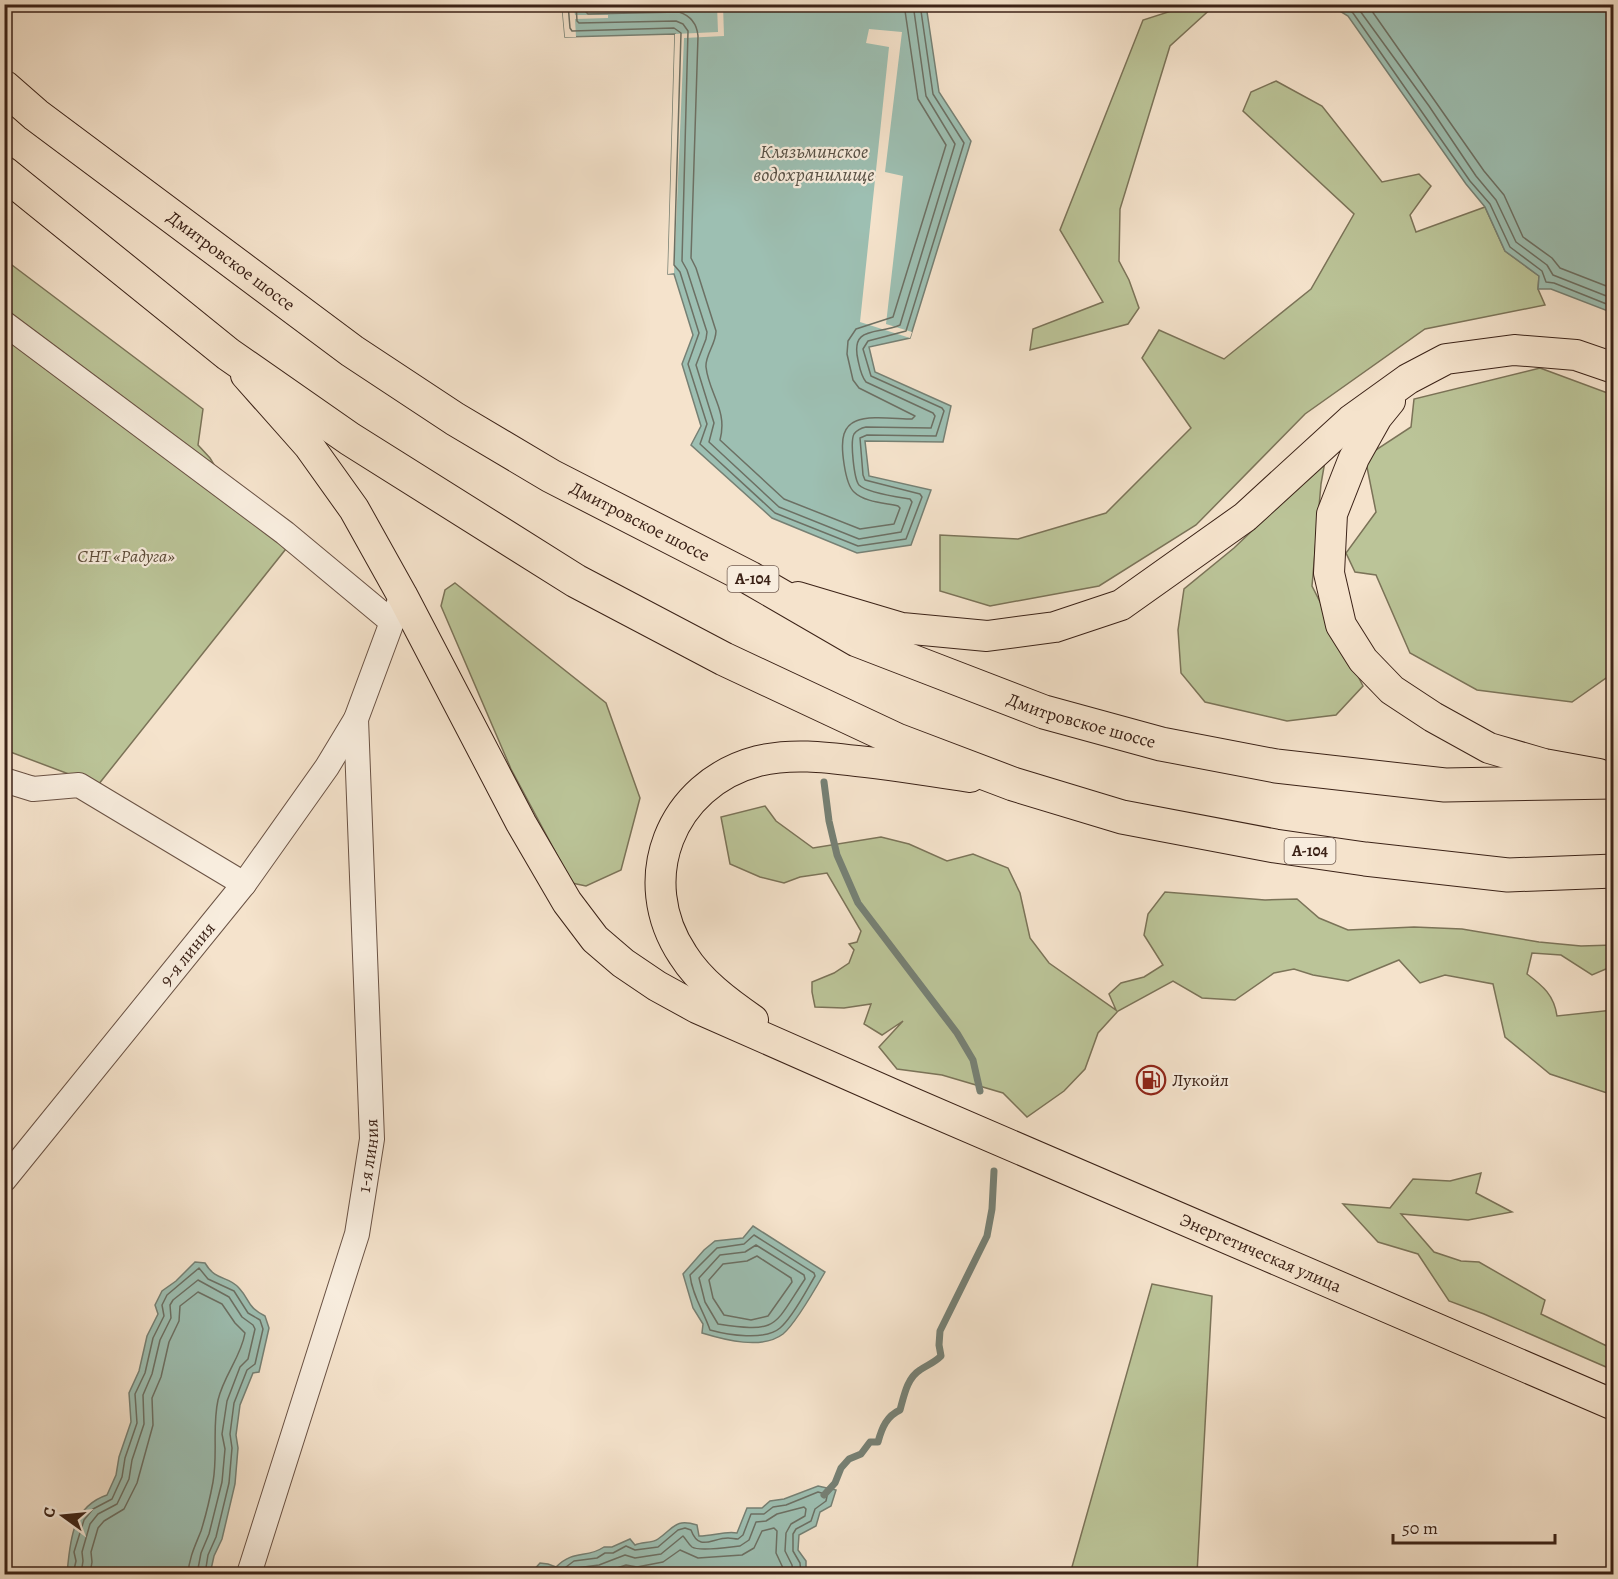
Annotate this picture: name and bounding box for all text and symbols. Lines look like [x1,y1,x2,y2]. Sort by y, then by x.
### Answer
water label: Клязьминское водохранилище [754,138,874,188]
street label: Дмитровское шоссе [162,205,300,316]
street label: Дмитровское шоссе [566,476,714,567]
park label: СНТ «Радуга» [77,544,175,568]
road number: А-104 [728,566,778,592]
street label: Дмитровское шоссе [1004,687,1158,754]
road number: А-104 [1284,838,1336,864]
street label: 9-я линия [154,917,221,991]
fuel station icon: Лукойл [1135,1064,1167,1096]
place label: Лукойл [1172,1068,1229,1092]
street label: 1-я линия [352,1118,384,1194]
street label: Энергетическая улица [1176,1207,1346,1299]
north arrow [33,1486,93,1546]
text: С [38,1505,61,1520]
scale bar [1393,1507,1555,1545]
text: 50 m [1402,1516,1438,1540]

